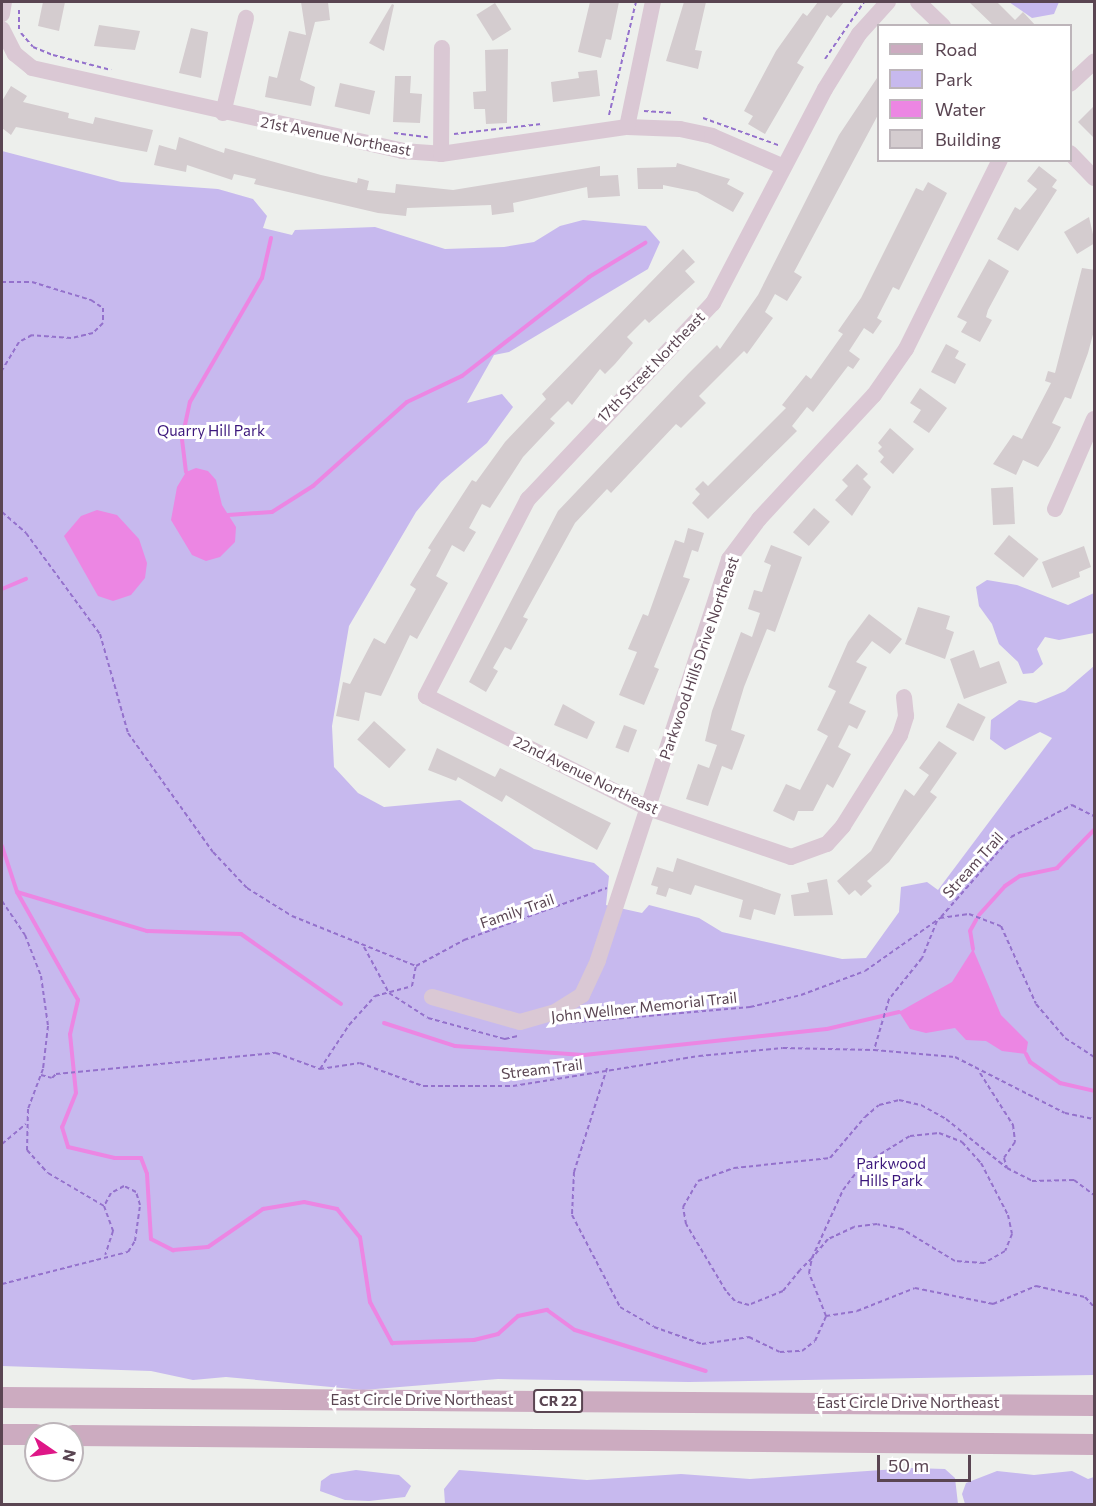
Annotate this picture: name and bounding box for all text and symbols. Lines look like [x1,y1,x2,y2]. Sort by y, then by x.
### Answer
legend [877,24,1072,162]
text: Road [935,38,977,60]
text: Park [935,68,973,90]
text: Water [935,98,986,120]
street label: 21st Avenue Northeast [259,113,413,159]
text: Building [935,128,1001,150]
street label: 17th Street Northeast [593,308,709,426]
park label: Quarry Hill Park [157,422,265,440]
street label: Parkwood Hills Drive Northeast [656,554,742,762]
street label: 22nd Avenue Northeast [510,732,662,818]
street label: Stream Trail [939,829,1007,901]
street label: Family Trail [478,890,556,932]
street label: John Wellner Memorial Trail [550,988,738,1026]
street label: Stream Trail [500,1055,584,1083]
park label: Parkwood Hills Park [856,1154,926,1189]
road number: CR 22 [532,1390,584,1412]
street label: East Circle Drive Northeast [330,1391,514,1409]
street label: East Circle Drive Northeast [816,1394,1000,1412]
north arrow [24,1422,84,1482]
scale bar [880,1443,974,1481]
text: N [59,1448,81,1464]
text: 50 m [888,1454,929,1476]

